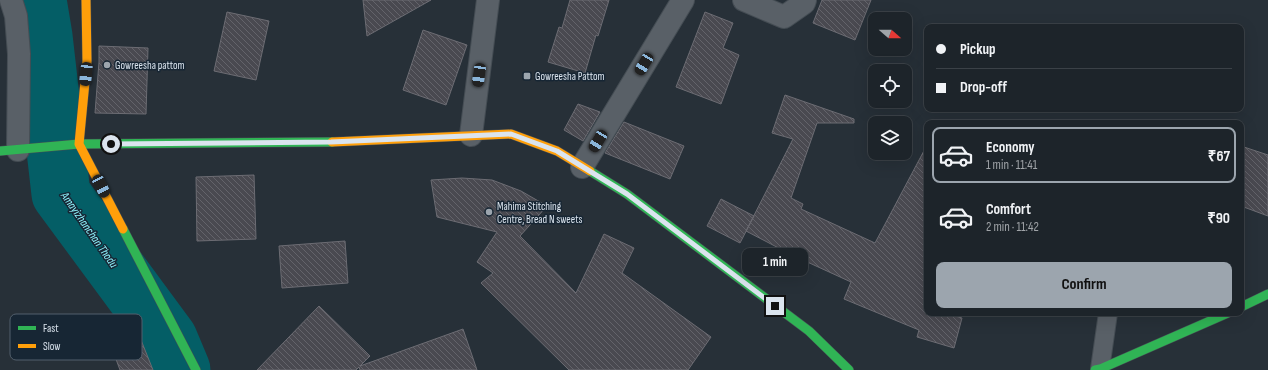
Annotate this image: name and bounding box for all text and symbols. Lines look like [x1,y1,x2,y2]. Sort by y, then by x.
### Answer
north arrow [868,12,912,56]
map controls [868,12,912,160]
text: Pickup [960,40,996,59]
car [633,51,655,77]
place label: Gowreesha pattom [115,59,185,72]
marker: Gowreesha pattom [102,60,112,70]
car [79,61,93,87]
car [471,62,487,88]
button: locate [868,64,912,108]
place label: Gowreesha Pattom [535,70,605,83]
marker: Gowreesha Pattom [522,71,532,81]
text: Drop-off [960,78,1007,97]
button: layers [868,116,912,160]
car [587,128,609,154]
route start [102,135,120,153]
icon: car [938,137,974,173]
text: Economy [986,138,1035,157]
text: ₹67 [1208,147,1230,166]
text: 1 min · 11:41 [986,157,1037,173]
car [90,173,112,199]
water label: Amayizhanchan Thodu [57,188,121,271]
icon: car [938,199,974,235]
place label: Mahima Stitching Centre, Bread N sweets [497,200,582,226]
text: Comfort [986,200,1031,219]
marker: Mahima Stitching Centre, Bread N sweets [484,207,494,217]
text: ₹90 [1207,209,1230,228]
text: 2 min · 11:42 [986,219,1039,235]
callout: 1 min [742,248,808,276]
text: 1 min [763,254,787,270]
button: Confirm [936,262,1232,308]
route end [766,297,784,315]
legend [10,314,142,360]
text: Fast [43,322,59,335]
text: Slow [43,340,60,353]

